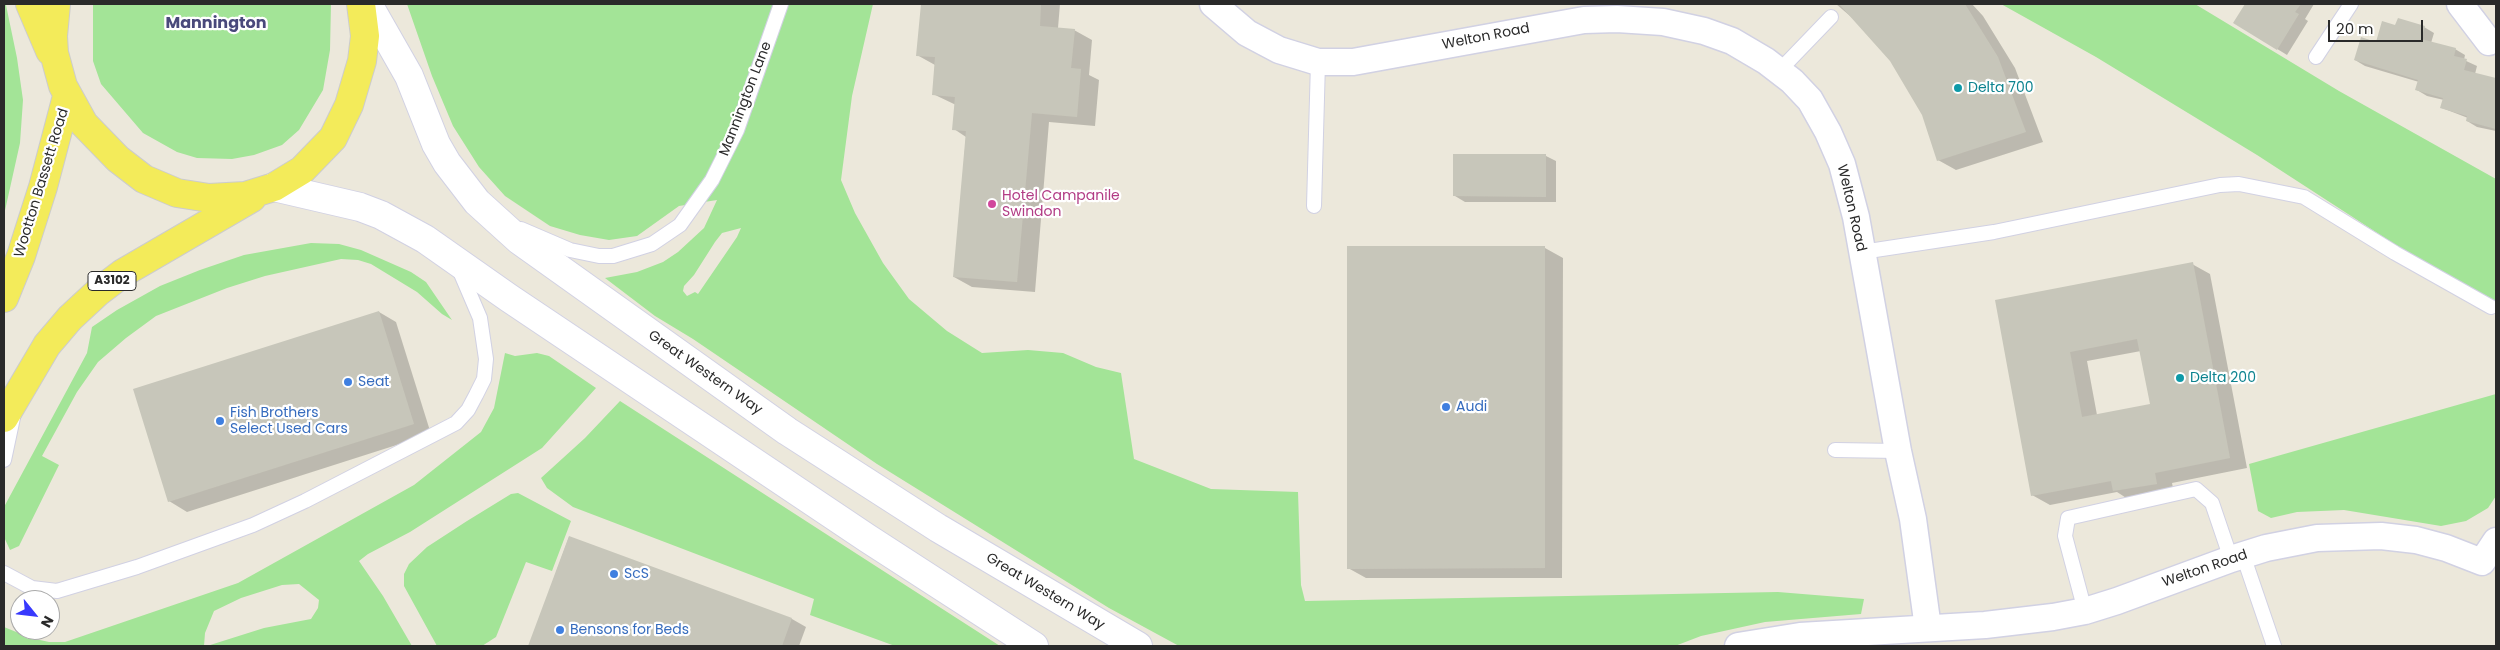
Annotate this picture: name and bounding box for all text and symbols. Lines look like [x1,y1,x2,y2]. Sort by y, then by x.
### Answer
scale bar [2330,10,2425,42]
district label: Mannington [166,14,266,34]
text: 20 m [2336,18,2374,39]
street label: Welton Road [1441,20,1531,54]
street label: Mannington Lane [716,39,776,159]
place label: Delta 700 [1968,80,2034,96]
marker: Delta 700 [1952,82,1964,94]
street label: Wootton Bassett Road [11,106,73,260]
street label: Welton Road [1833,163,1869,253]
place label: Hotel Campanile Swindon [1002,188,1120,220]
marker: Hotel Campanile Swindon [986,198,998,210]
road number: A3102 [88,272,136,290]
street label: Great Western Way [645,327,765,419]
place label: Delta 200 [2190,370,2256,386]
marker: Delta 200 [2174,372,2186,384]
place label: Seat [358,374,389,390]
marker: Seat [342,376,354,388]
place label: Audi [1456,399,1487,415]
marker: Audi [1440,401,1452,413]
place label: Fish Brothers Select Used Cars [230,405,348,438]
marker: Fish Brothers Select Used Cars [214,415,226,427]
street label: Welton Road [2160,547,2250,591]
street label: Great Western Way [983,550,1107,634]
place label: ScS [624,566,649,582]
marker: ScS [608,568,620,580]
north arrow [10,590,60,640]
text: N [36,612,59,631]
place label: Bensons for Beds [570,622,689,638]
marker: Bensons for Beds [554,624,566,636]

